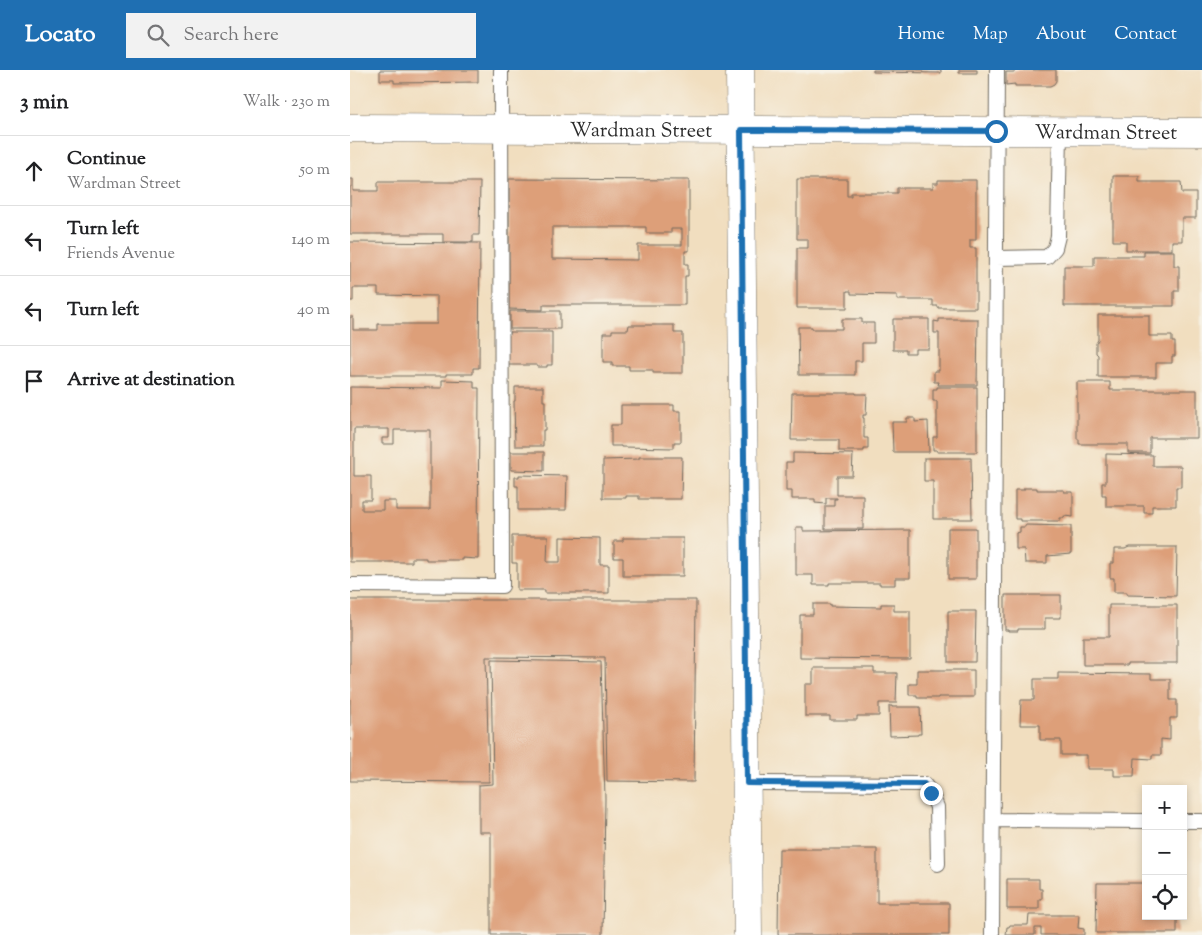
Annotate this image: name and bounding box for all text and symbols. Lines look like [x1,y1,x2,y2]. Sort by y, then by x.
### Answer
search box [126,13,476,58]
text: Locato [25,18,96,52]
icon: search [144,21,172,49]
text: Search here [184,22,279,49]
text: Home [898,22,945,48]
text: Map [973,22,1008,48]
text: About [1036,22,1086,48]
text: Contact [1114,22,1177,48]
text: 3 min [20,88,69,118]
text: Walk · 230 m [243,91,330,114]
street label: Wardman Street [570,117,712,147]
street label: Wardman Street [1035,119,1177,149]
route start [985,120,1008,143]
text: Continue [67,146,146,173]
icon: ahead [20,157,48,185]
text: 50 m [299,159,330,182]
text: Wardman Street [67,173,181,196]
text: Turn left [67,216,139,243]
icon: left [20,227,48,255]
text: 140 m [292,229,330,252]
text: Friends Avenue [67,243,175,266]
icon: left [20,297,48,325]
text: Turn left [67,297,139,324]
text: 40 m [297,299,330,322]
icon: arrive [20,367,48,395]
text: Arrive at destination [67,367,235,394]
route end [920,782,943,805]
map controls [1142,785,1187,920]
button: + [1142,785,1187,830]
button: − [1142,830,1187,875]
button: locate [1142,875,1187,920]

